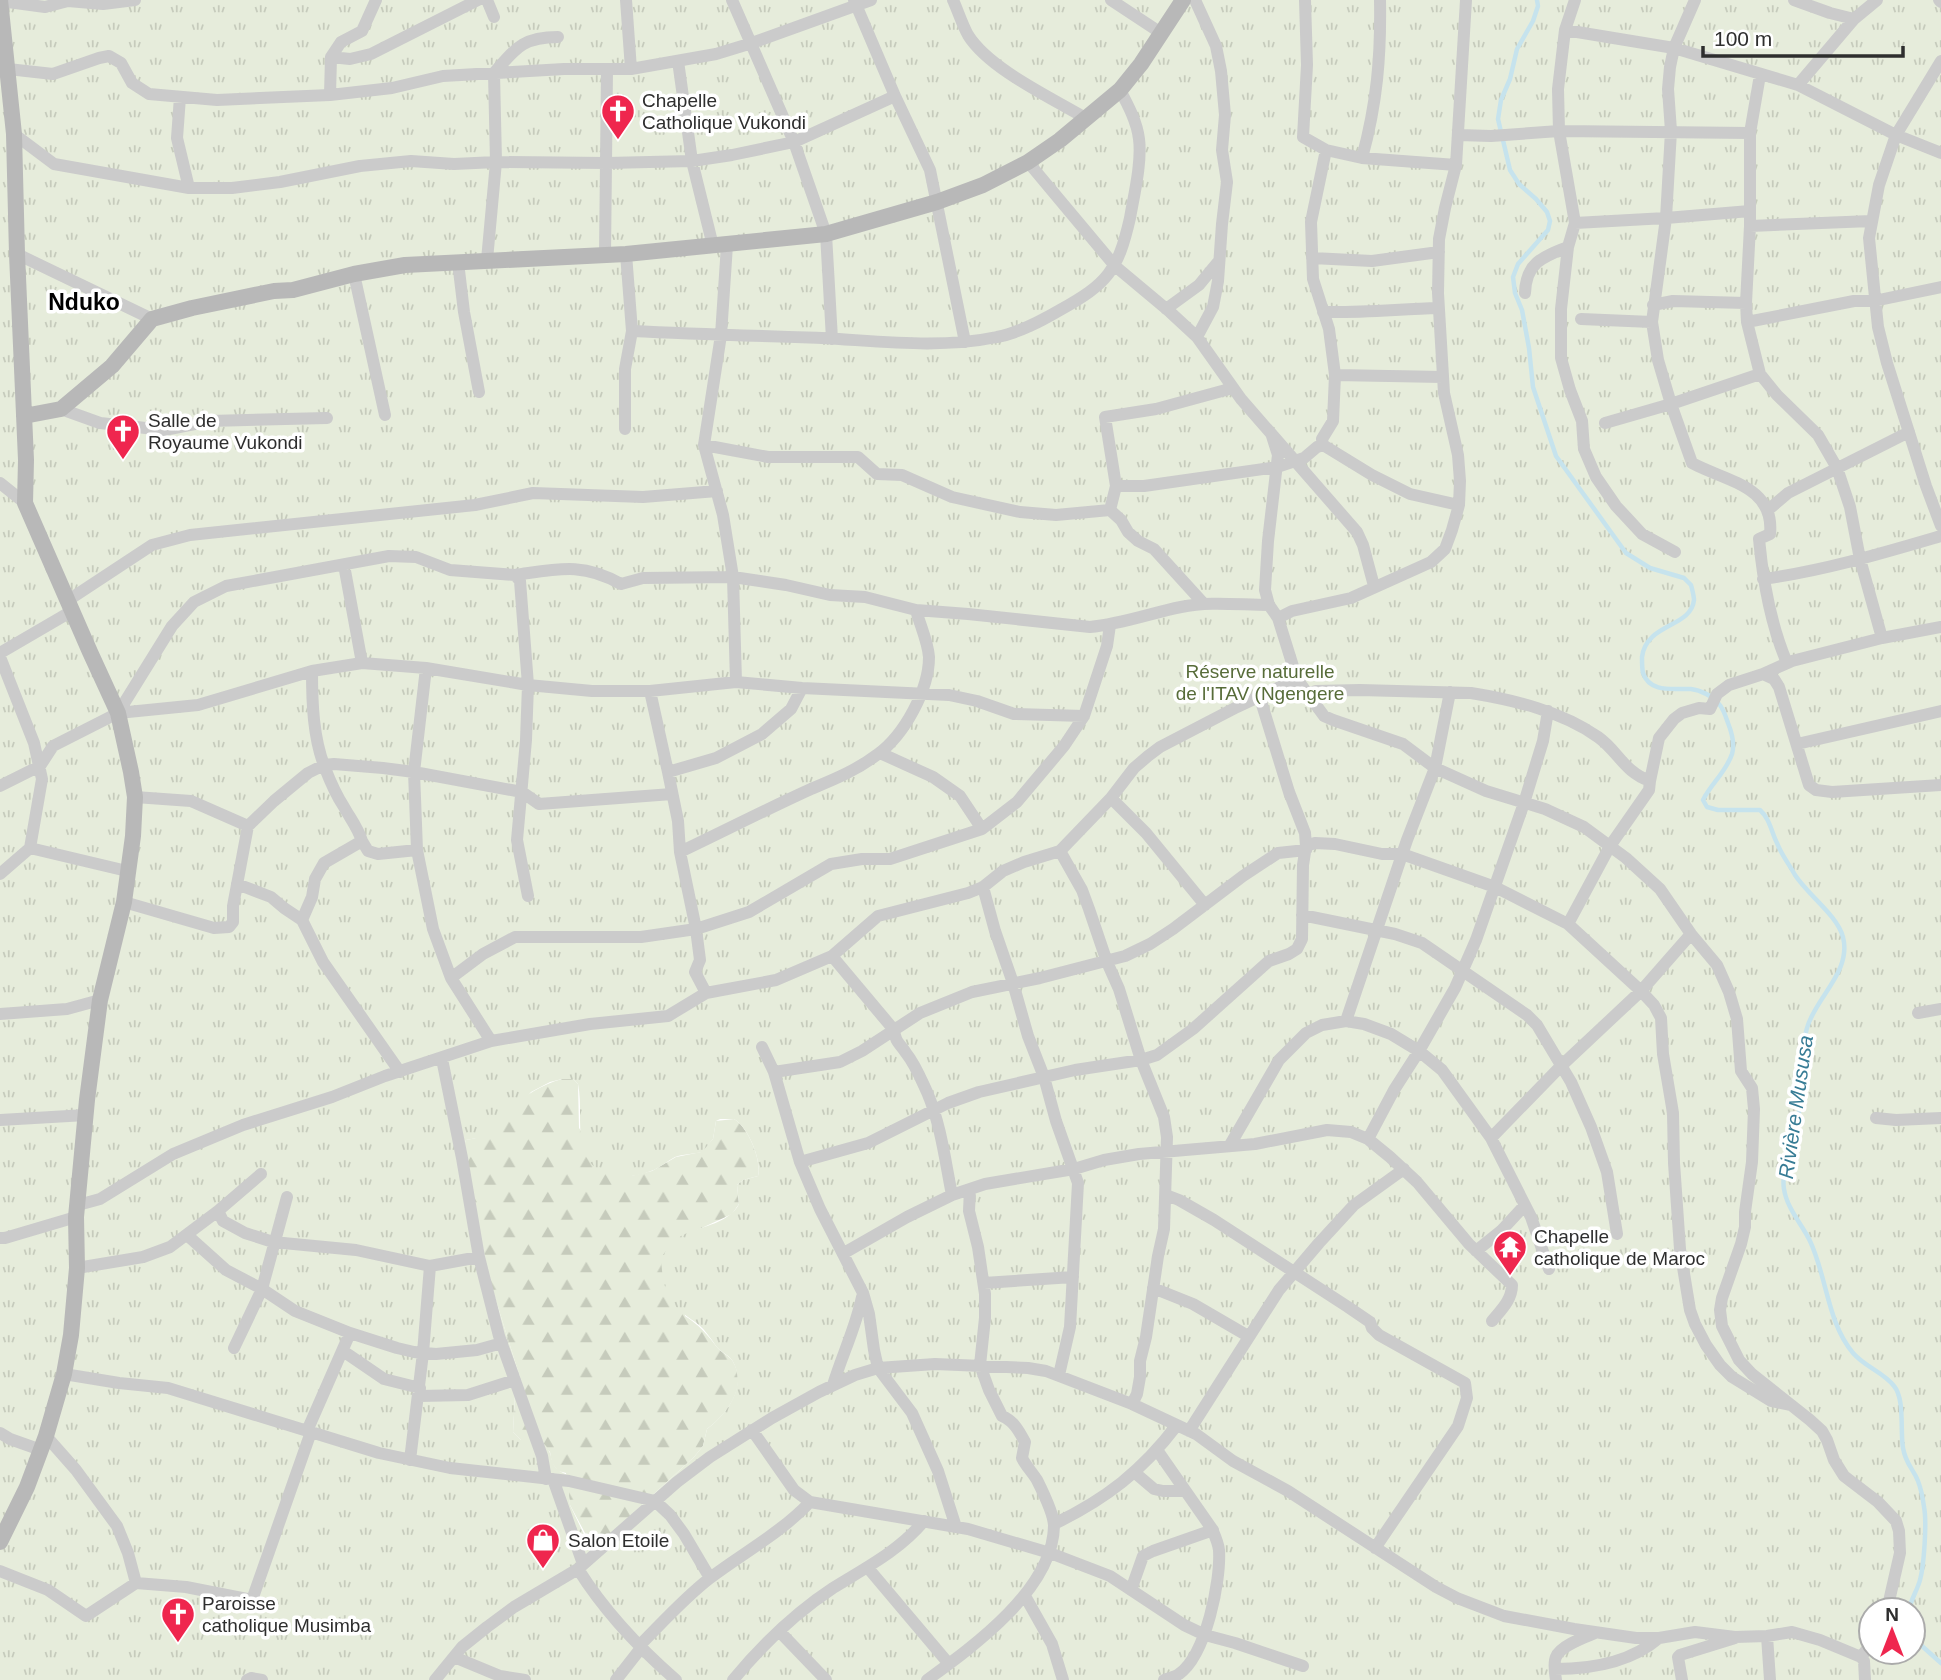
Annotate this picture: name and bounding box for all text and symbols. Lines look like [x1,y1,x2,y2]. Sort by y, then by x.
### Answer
scale bar [1703,14,1902,58]
text: 100 m [1714,27,1772,50]
place label: Chapelle Catholique Vukondi [642,90,806,133]
church icon: Chapelle Catholique Vukondi [599,92,637,141]
district label: Nduko [48,289,120,315]
place label: Salle de Royaume Vukondi [148,410,303,453]
church icon: Salle de Royaume Vukondi [104,412,142,461]
park label: Réserve naturelle de l'ITAV (Ngengere [1176,661,1344,704]
water label: Rivière Mususa [1774,1034,1817,1180]
place label: Chapelle catholique de Maroc [1534,1226,1705,1269]
temple icon: Chapelle catholique de Maroc [1491,1228,1529,1277]
shop icon: Salon Etoile [524,1521,562,1570]
place label: Salon Etoile [568,1530,669,1551]
place label: Paroisse catholique Musimba [202,1593,371,1636]
church icon: Paroisse catholique Musimba [159,1595,197,1644]
north arrow [1857,1596,1927,1666]
text: N [1885,1604,1899,1625]

